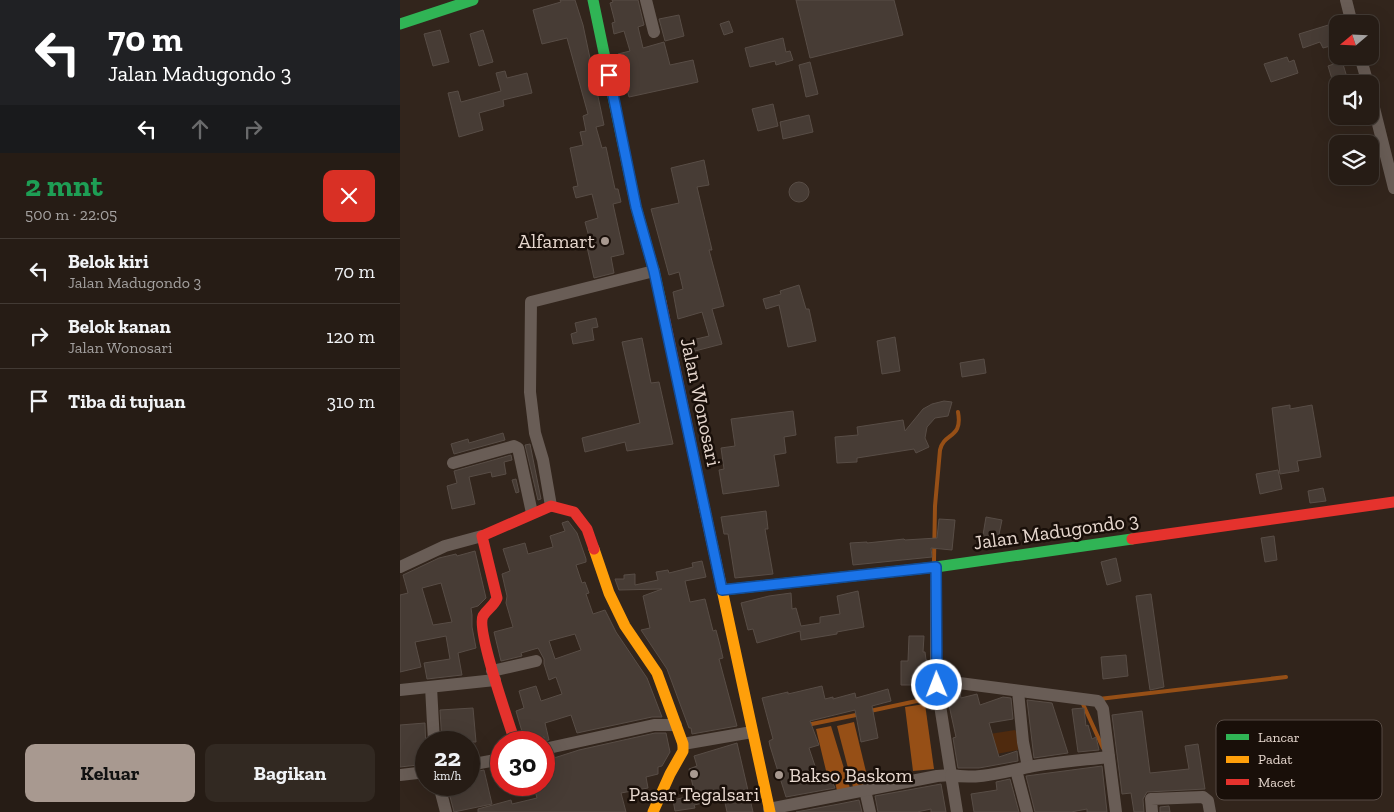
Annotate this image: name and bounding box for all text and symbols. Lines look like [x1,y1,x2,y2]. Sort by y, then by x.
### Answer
north arrow [1329,15,1379,65]
map controls [1329,15,1379,185]
text: 70 m [108,18,183,60]
icon: left [25,20,90,85]
pin [588,54,630,96]
text: Jalan Madugondo 3 [108,60,291,87]
icon: arrive [595,61,623,89]
button: sound [1329,75,1379,125]
icon: left [133,115,161,143]
icon: ahead [186,115,214,143]
icon: right [239,115,267,143]
button: layers [1329,135,1379,185]
text: 2 mnt [25,168,103,204]
button: close [323,170,375,222]
text: 500 m · 22:05 [25,205,117,224]
place label: Alfamart [518,229,596,253]
marker: Alfamart [599,235,611,247]
text: Belok kiri [68,250,149,273]
icon: left [25,257,53,285]
text: 70 m [334,260,375,283]
text: Jalan Madugondo 3 [68,273,201,292]
text: Belok kanan [68,315,171,338]
icon: right [25,322,53,350]
text: 120 m [326,325,375,348]
street label: Jalan Wonosari [676,336,726,469]
text: Jalan Wonosari [68,338,173,357]
icon: arrive [25,387,53,415]
text: Tiba di tujuan [68,390,185,413]
text: 310 m [327,390,375,413]
street label: Jalan Madugondo 3 [972,508,1140,554]
position arrow [910,658,962,710]
legend [1216,720,1382,800]
text: Lancar [1258,729,1300,746]
speed limit sign: 30 [490,731,555,796]
text: 22 [434,742,461,772]
button: Keluar [25,744,195,802]
button: Bagikan [205,744,375,802]
text: Padat [1258,751,1293,768]
place label: Bakso Baskom [789,763,914,787]
marker: Pasar Tegalsari [688,768,700,780]
text: km/h [434,769,461,783]
marker: Bakso Baskom [773,769,785,781]
text: Macet [1258,774,1296,791]
place label: Pasar Tegalsari [629,782,760,806]

